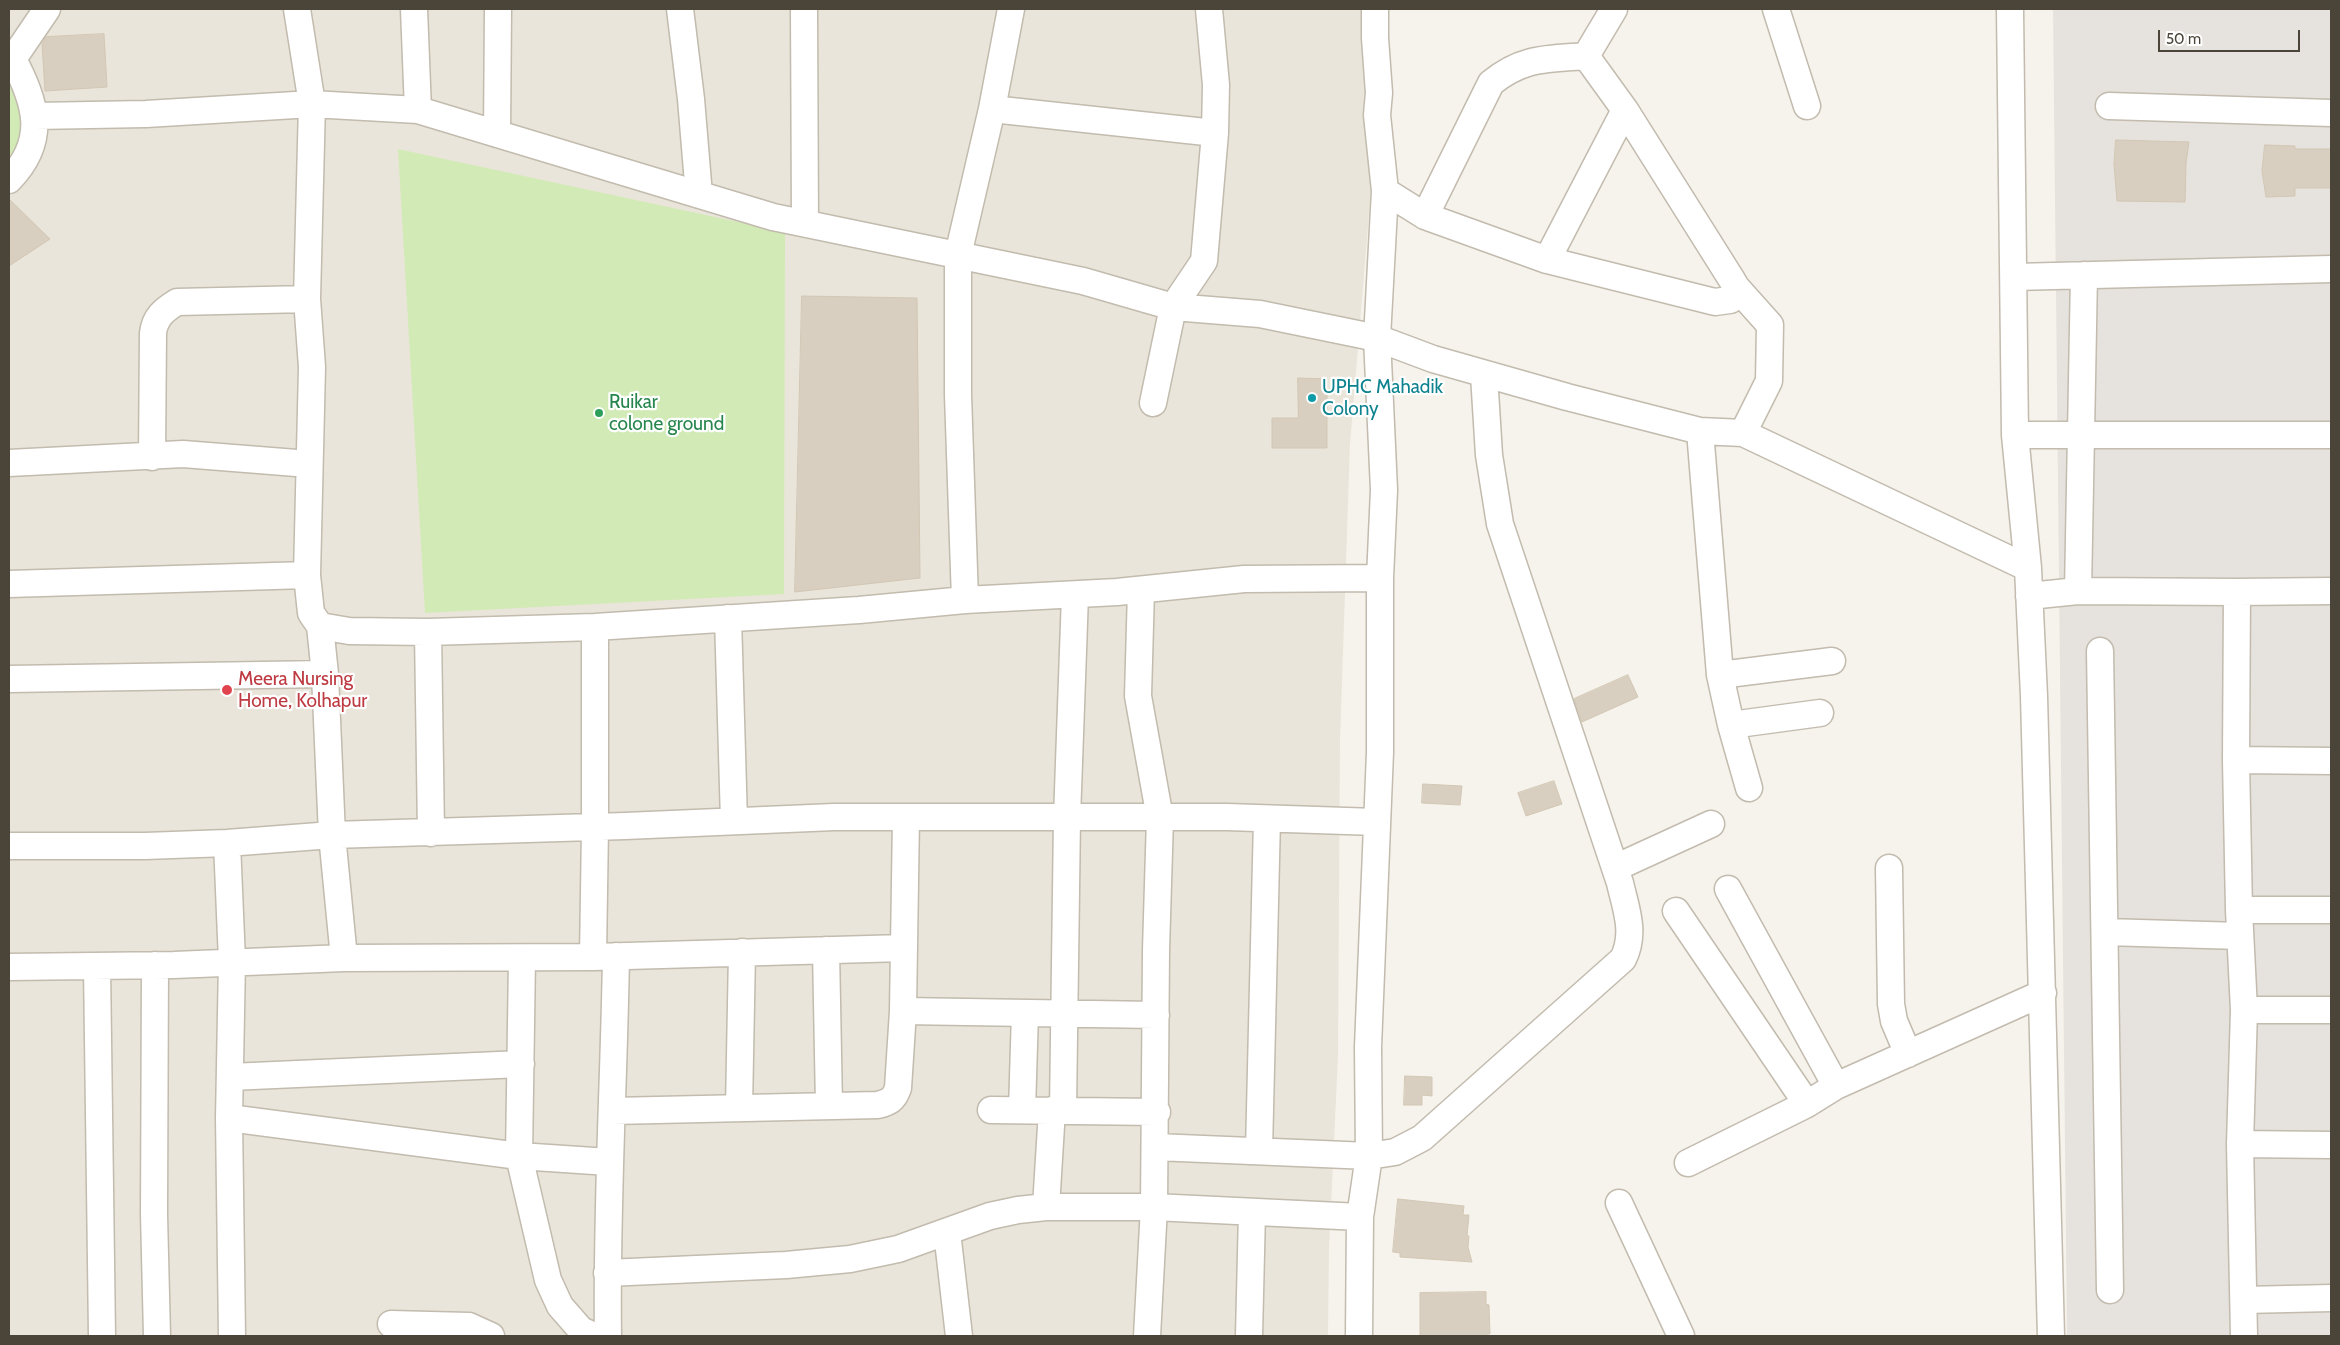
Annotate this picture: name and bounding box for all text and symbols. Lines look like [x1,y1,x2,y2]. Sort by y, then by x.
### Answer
scale bar [2160,20,2302,52]
text: 50 m [2166,30,2201,48]
place label: UPHC Mahadik Colony [1322,376,1443,420]
place label: Ruikar colone ground [609,391,724,435]
marker: UPHC Mahadik Colony [1306,392,1318,404]
marker: Ruikar colone ground [593,407,605,419]
place label: Meera Nursing Home, Kolhapur [238,668,367,712]
marker: Meera Nursing Home, Kolhapur [220,683,234,697]

